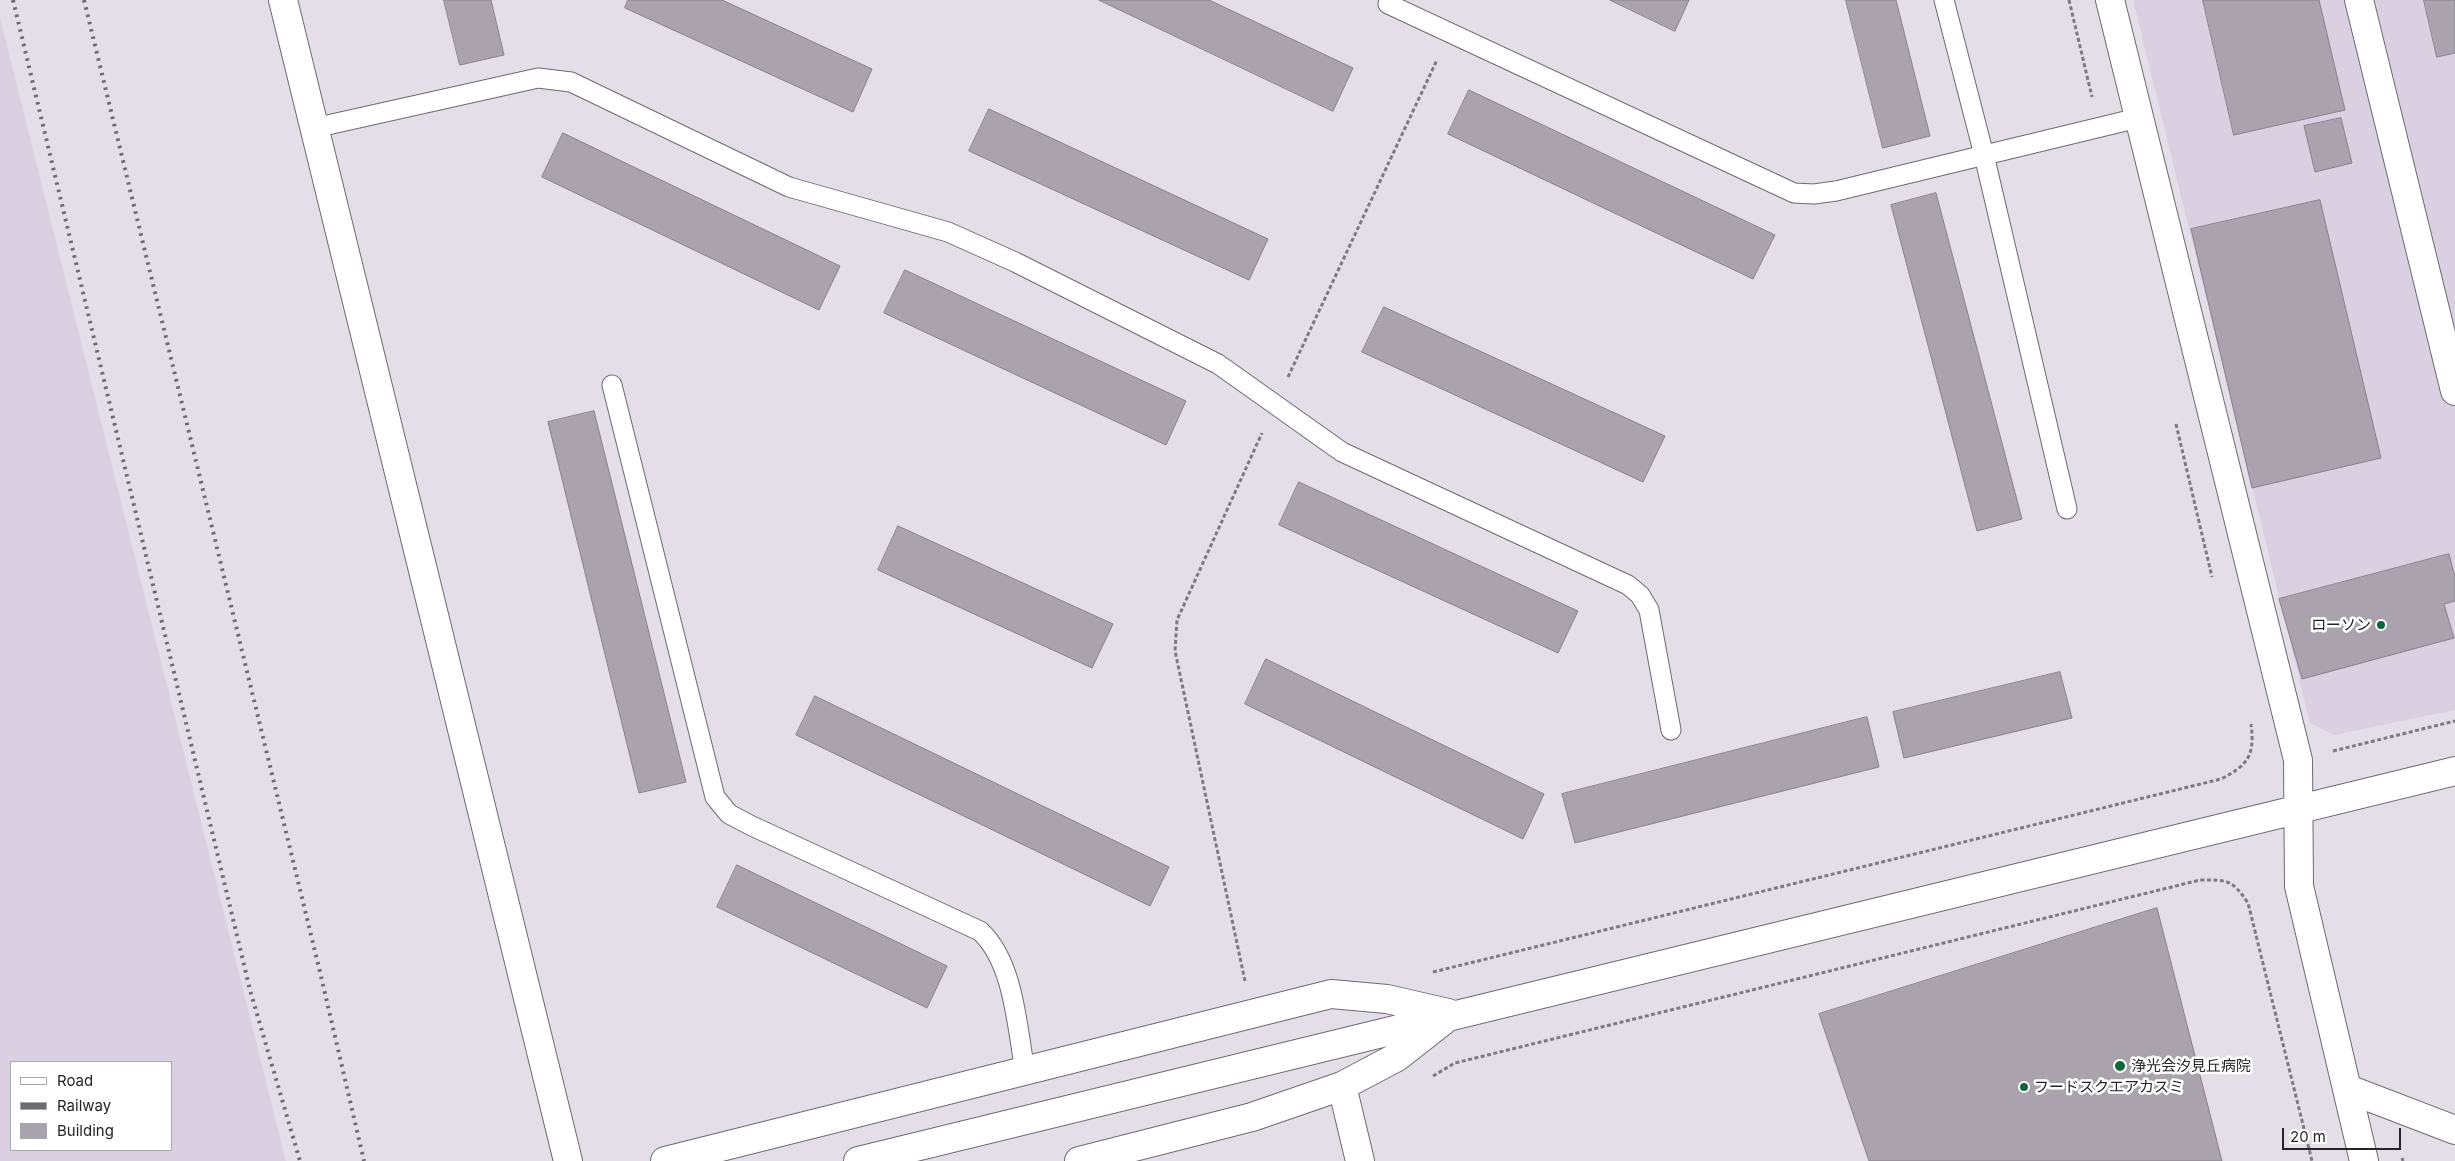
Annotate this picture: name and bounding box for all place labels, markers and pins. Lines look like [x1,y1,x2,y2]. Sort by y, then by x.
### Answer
place label: ローソン [2311,616,2371,634]
marker: ローソン [2375,619,2387,631]
place label: 浄光会汐見丘病院 [2131,1057,2251,1075]
marker: 浄光会汐見丘病院 [2113,1059,2127,1073]
place label: フードスクエアカスミ [2034,1078,2184,1096]
marker: フードスクエアカスミ [2018,1081,2030,1093]

